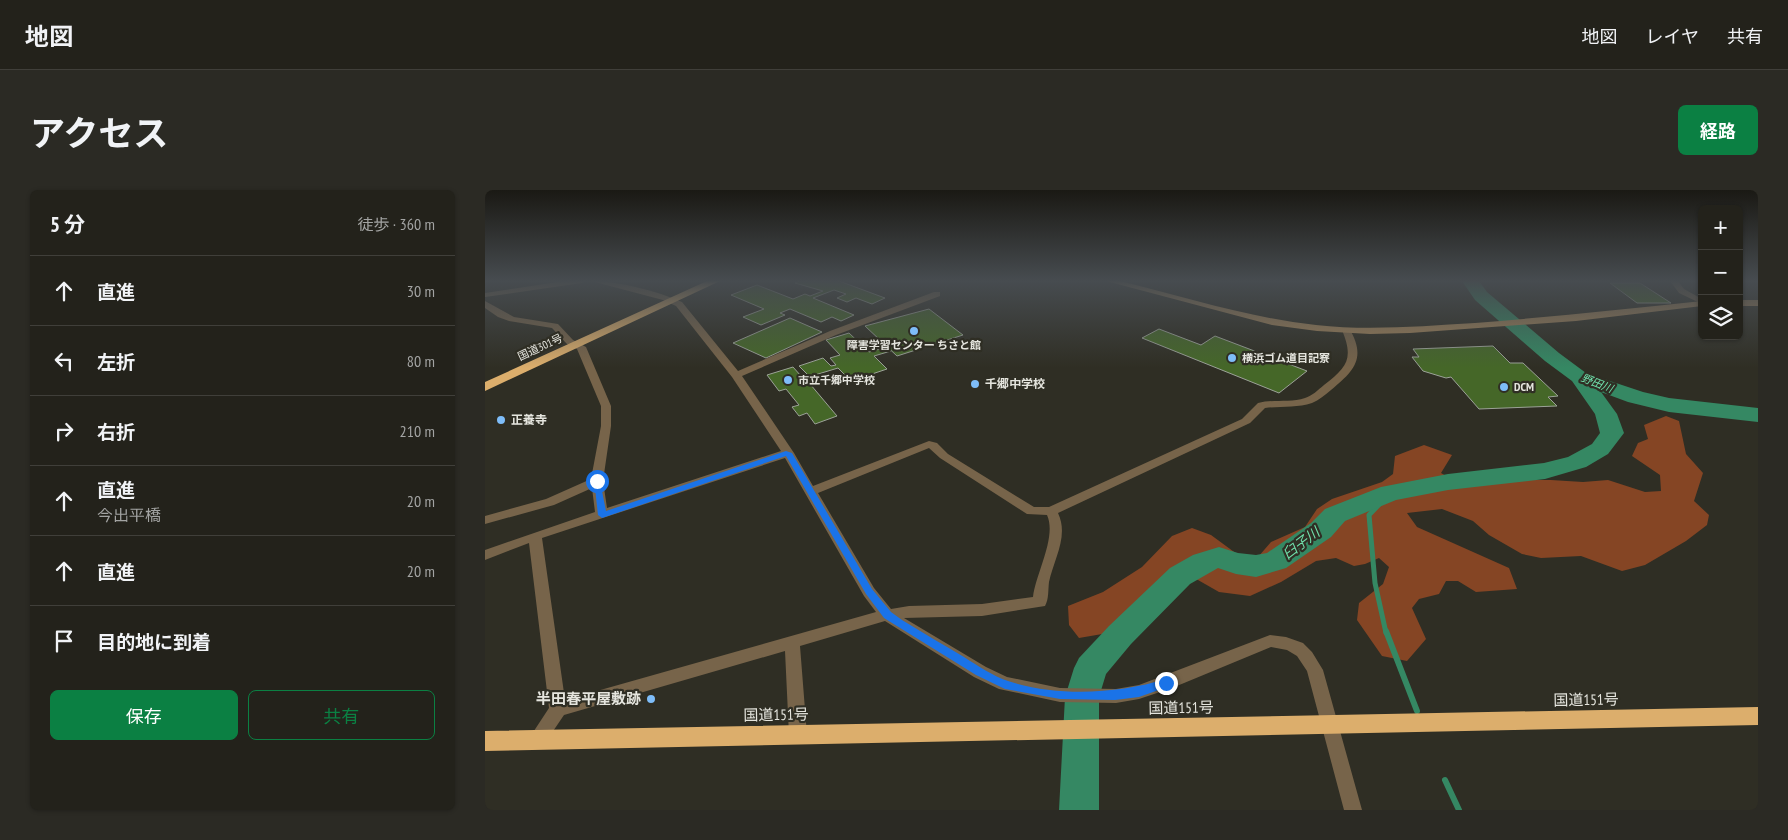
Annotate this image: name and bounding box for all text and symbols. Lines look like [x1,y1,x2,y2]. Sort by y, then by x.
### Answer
text: 地図 [25,21,73,52]
text: 地図 [1582,25,1618,48]
text: レイヤ [1646,25,1699,48]
text: 共有 [1727,25,1763,48]
button: 経路 [1678,105,1758,155]
text: アクセス [30,110,168,156]
map controls [1698,205,1743,340]
button: + [1698,205,1743,250]
text: 5 分 [50,211,85,238]
text: 徒歩 · 360 m [357,214,435,234]
button: − [1698,250,1743,295]
icon: ahead [50,277,78,305]
text: 直進 [97,280,135,304]
text: 30 m [407,281,435,301]
button: layers [1698,295,1743,340]
marker: 障害学習センター ちさと館 [908,325,920,337]
street label: 国道301号 [515,331,565,363]
place label: 障害学習センター ちさと館 [847,338,981,352]
icon: left [50,347,78,375]
text: 左折 [97,350,135,374]
text: 80 m [407,351,435,371]
place label: 横浜ゴム道目記寮 [1242,351,1330,365]
marker: 横浜ゴム道目記寮 [1226,352,1238,364]
water label: 野田川 [1579,371,1616,396]
place label: 市立千郷中学校 [798,373,875,387]
marker: 市立千郷中学校 [782,374,794,386]
place label: 千郷中学校 [985,376,1045,391]
marker: 千郷中学校 [969,378,981,390]
place label: DCM [1514,379,1534,394]
marker: DCM [1498,381,1510,393]
place label: 正養寺 [511,412,547,427]
marker: 正養寺 [495,414,507,426]
icon: right [50,417,78,445]
text: 右折 [97,420,135,444]
text: 210 m [400,421,435,441]
route start [586,470,609,493]
text: 直進 [97,478,135,502]
icon: ahead [50,487,78,515]
text: 20 m [407,491,435,511]
text: 今出平橋 [97,505,161,525]
water label: 臼子川 [1279,522,1325,563]
icon: ahead [50,557,78,585]
text: 直進 [97,560,135,584]
text: 20 m [407,561,435,581]
icon: arrive [50,627,78,655]
text: 目的地に到着 [97,630,211,654]
route end [1155,672,1178,695]
place label: 半田春平屋敷跡 [536,689,641,708]
street label: 国道151号 [1553,689,1619,710]
button: 保存 [50,690,238,740]
button: 共有 [248,690,435,740]
marker: 半田春平屋敷跡 [645,693,657,705]
street label: 国道151号 [1148,697,1214,718]
street label: 国道151号 [743,704,809,725]

